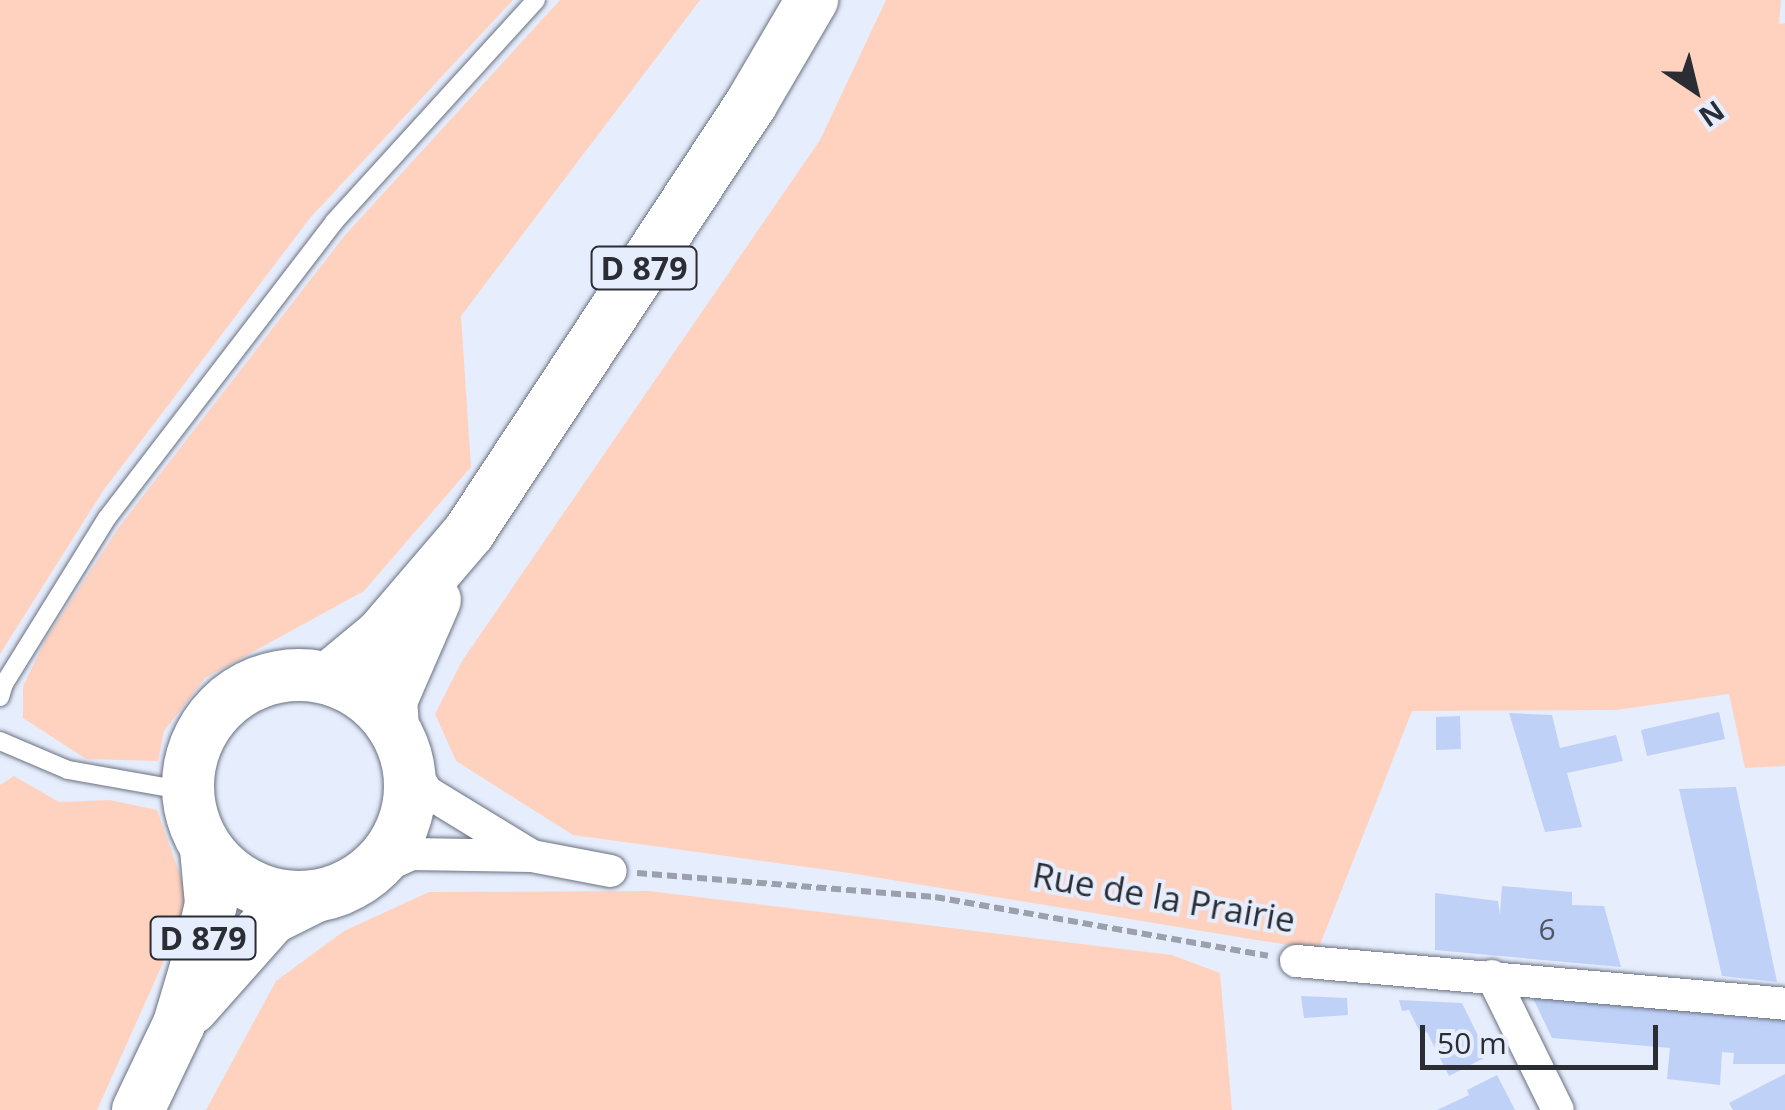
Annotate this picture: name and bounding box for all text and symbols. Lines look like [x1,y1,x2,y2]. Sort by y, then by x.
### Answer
north arrow [1645,40,1745,140]
text: N [1692,92,1732,137]
road number: D 879 [589,241,699,295]
street label: Rue de la Prairie [1029,853,1299,941]
road number: D 879 [148,911,258,965]
house number: 6 [1538,911,1556,947]
scale bar [1425,1005,1662,1067]
text: 50 m [1437,1022,1507,1063]

